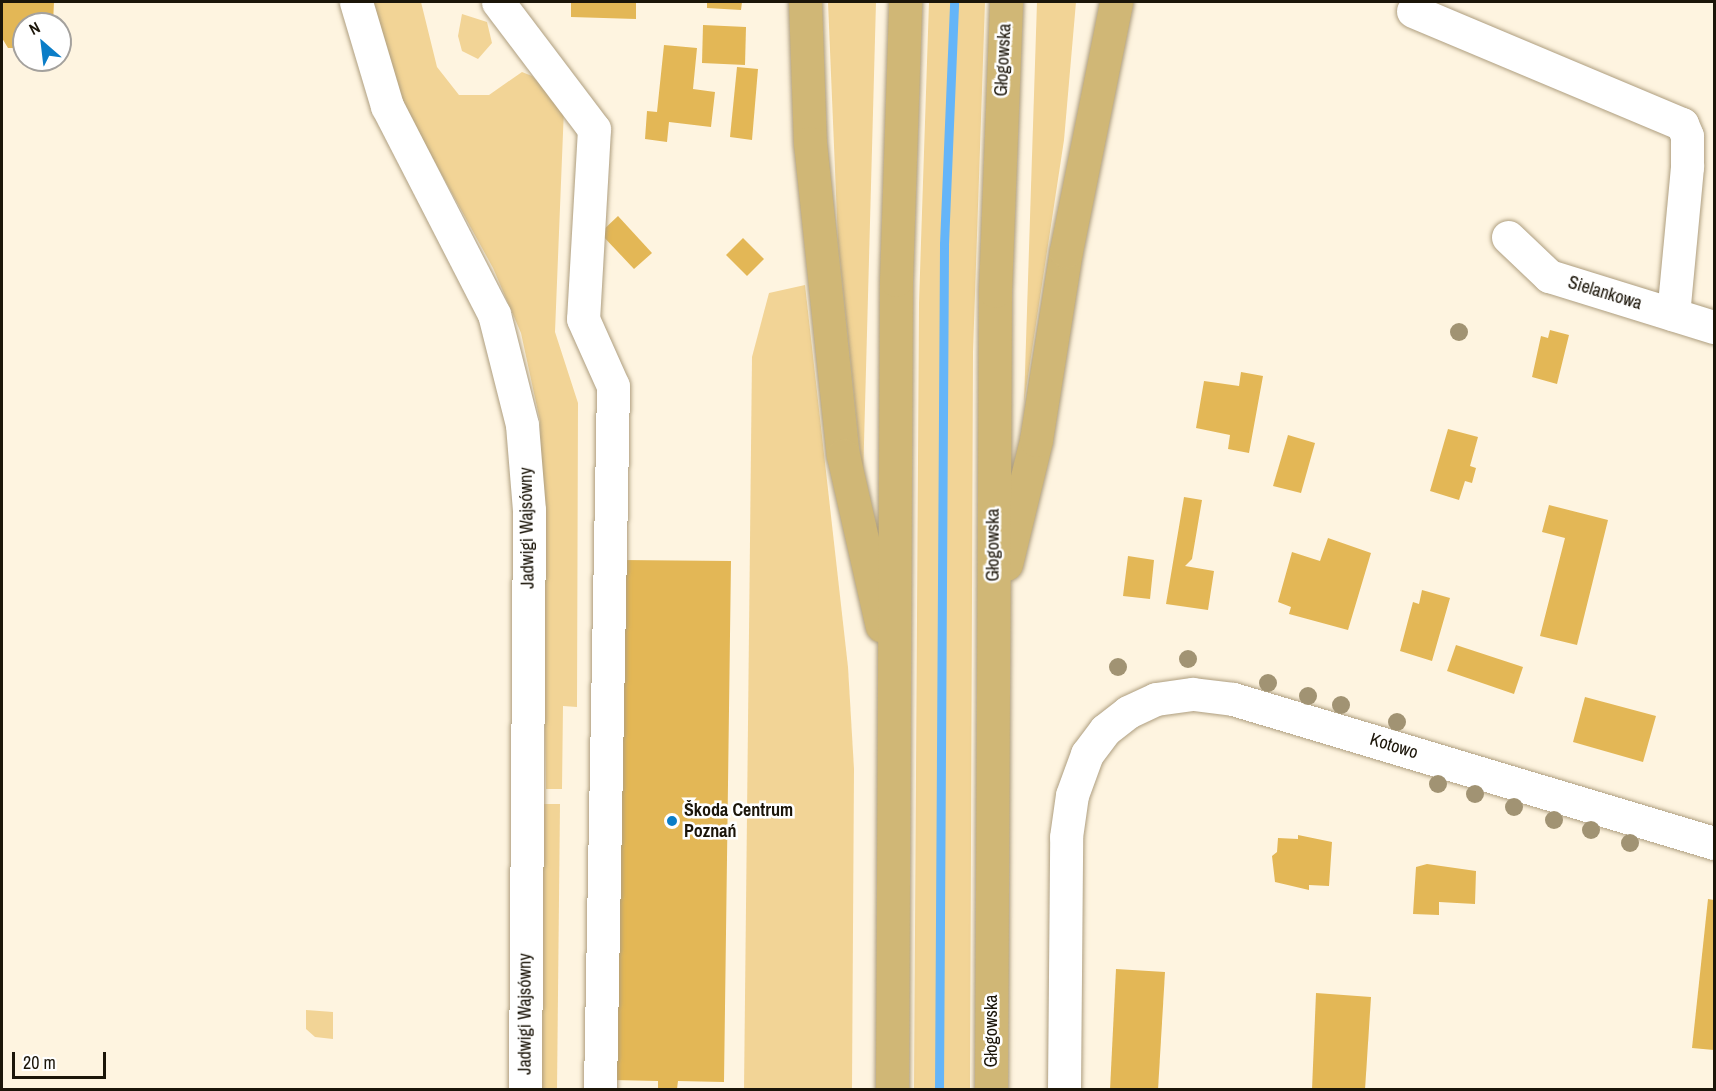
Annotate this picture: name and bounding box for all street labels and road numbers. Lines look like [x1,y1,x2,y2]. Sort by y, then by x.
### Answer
street label: Głogowska [990,23,1016,97]
street label: Sielankowa [1565,272,1645,314]
street label: Jadwigi Wajsówny [515,467,539,589]
street label: Głogowska [982,508,1004,582]
street label: Kotowo [1367,728,1421,764]
street label: Jadwigi Wajsówny [514,953,536,1075]
street label: Głogowska [980,994,1002,1068]

